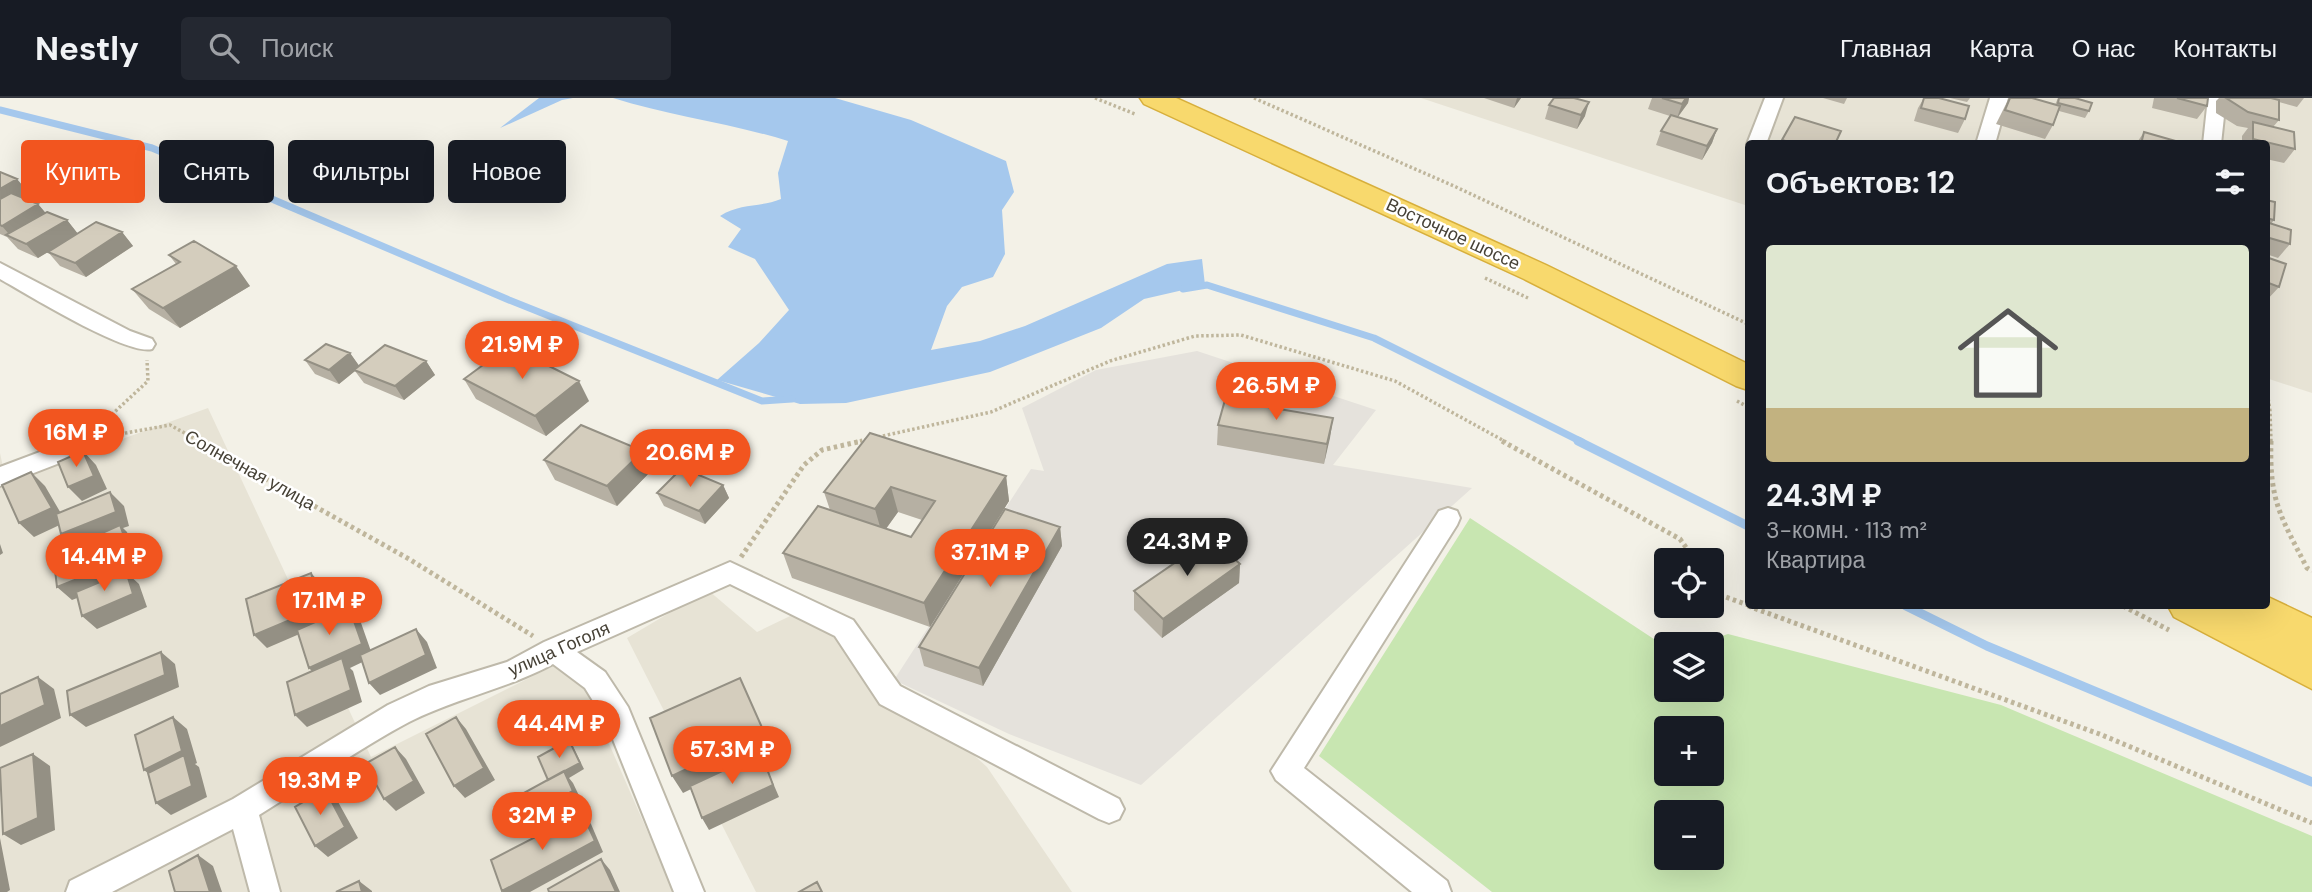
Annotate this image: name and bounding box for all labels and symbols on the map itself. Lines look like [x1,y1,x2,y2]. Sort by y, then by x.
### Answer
street label: Восточное шоссе [1382,192,1524,276]
pin: 21.9M ₽ [457,322,587,381]
pin: 26.5M ₽ [1211,362,1341,422]
pin: 16M ₽ [27,410,125,469]
street label: Солнечная улица [180,424,320,516]
pin: 20.6M ₽ [625,430,755,489]
pin: 24.3M ₽ [1122,518,1252,578]
pin: 37.1M ₽ [925,530,1055,589]
pin: 14.4M ₽ [39,533,169,593]
pin: 17.1M ₽ [264,578,394,637]
street label: улица Гоголя [504,616,614,682]
pin: 44.4M ₽ [494,700,624,760]
pin: 57.3M ₽ [667,726,797,786]
pin: 19.3M ₽ [255,758,385,817]
pin: 32M ₽ [493,792,591,852]

